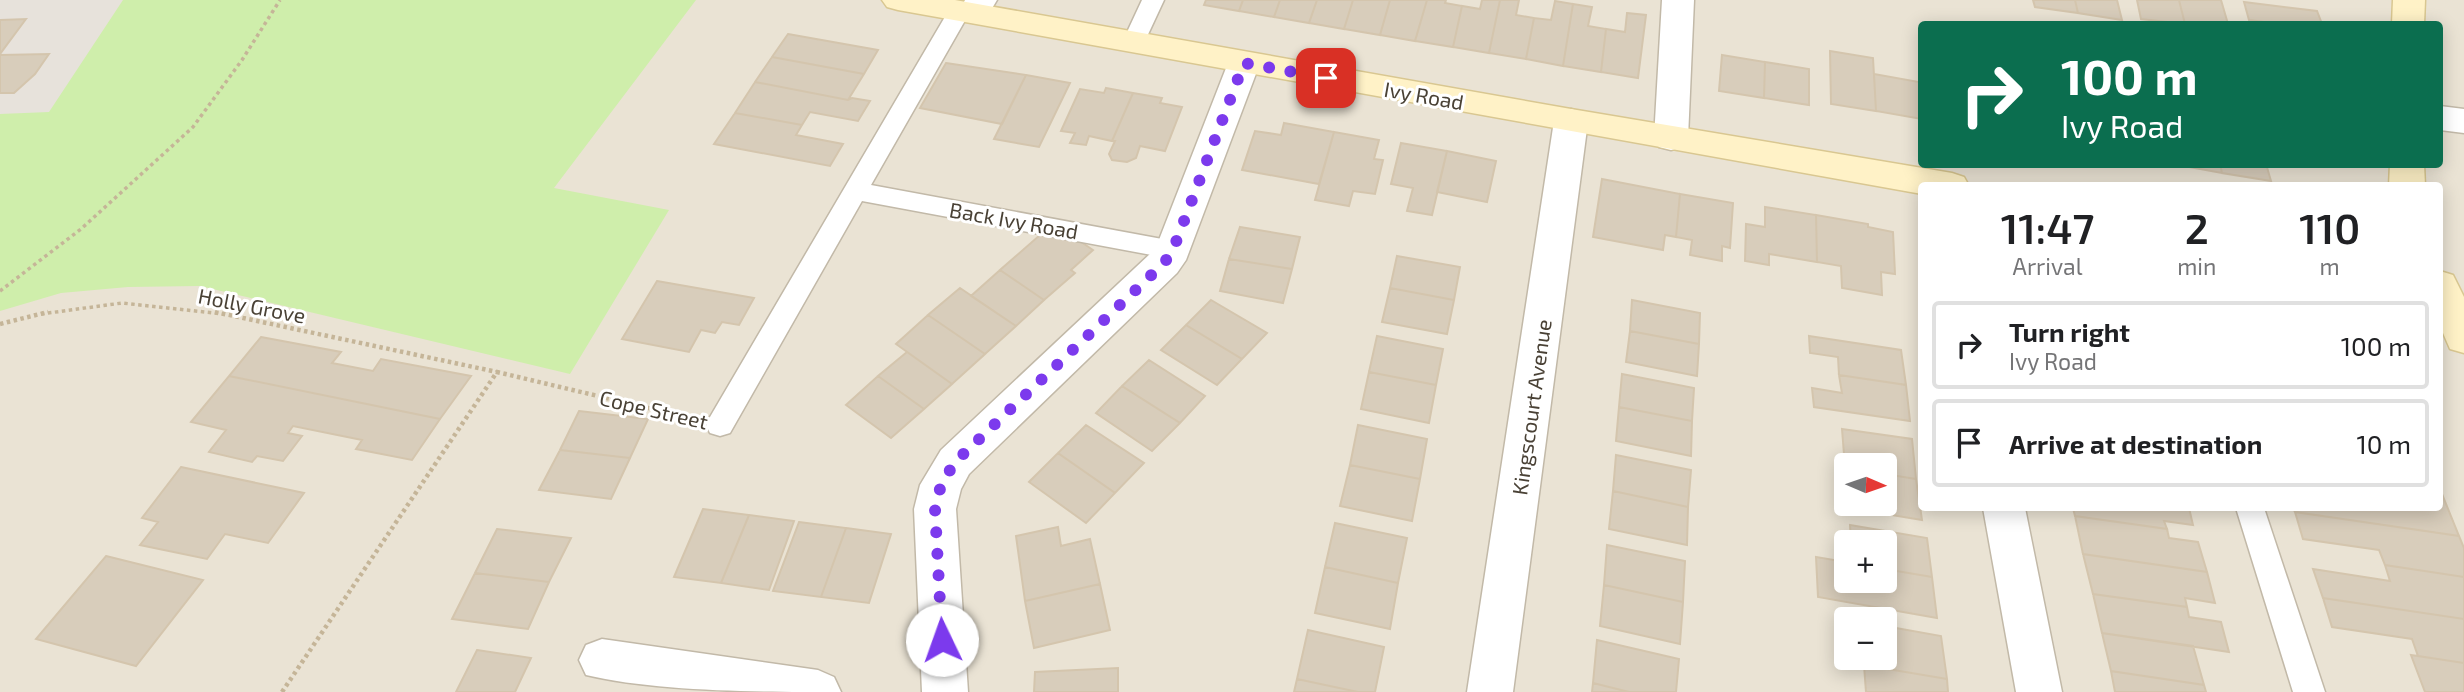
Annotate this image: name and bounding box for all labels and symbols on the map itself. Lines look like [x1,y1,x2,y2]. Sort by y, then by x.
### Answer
pin [1296,48,1356,108]
street label: Ivy Road [1382,76,1466,114]
street label: Back Ivy Road [948,196,1080,244]
street label: Holly Grove [196,282,308,328]
street label: Kingscourt Avenue [1506,318,1556,496]
street label: Cope Street [597,384,711,434]
north arrow [1834,453,1897,516]
position arrow [905,603,979,677]

